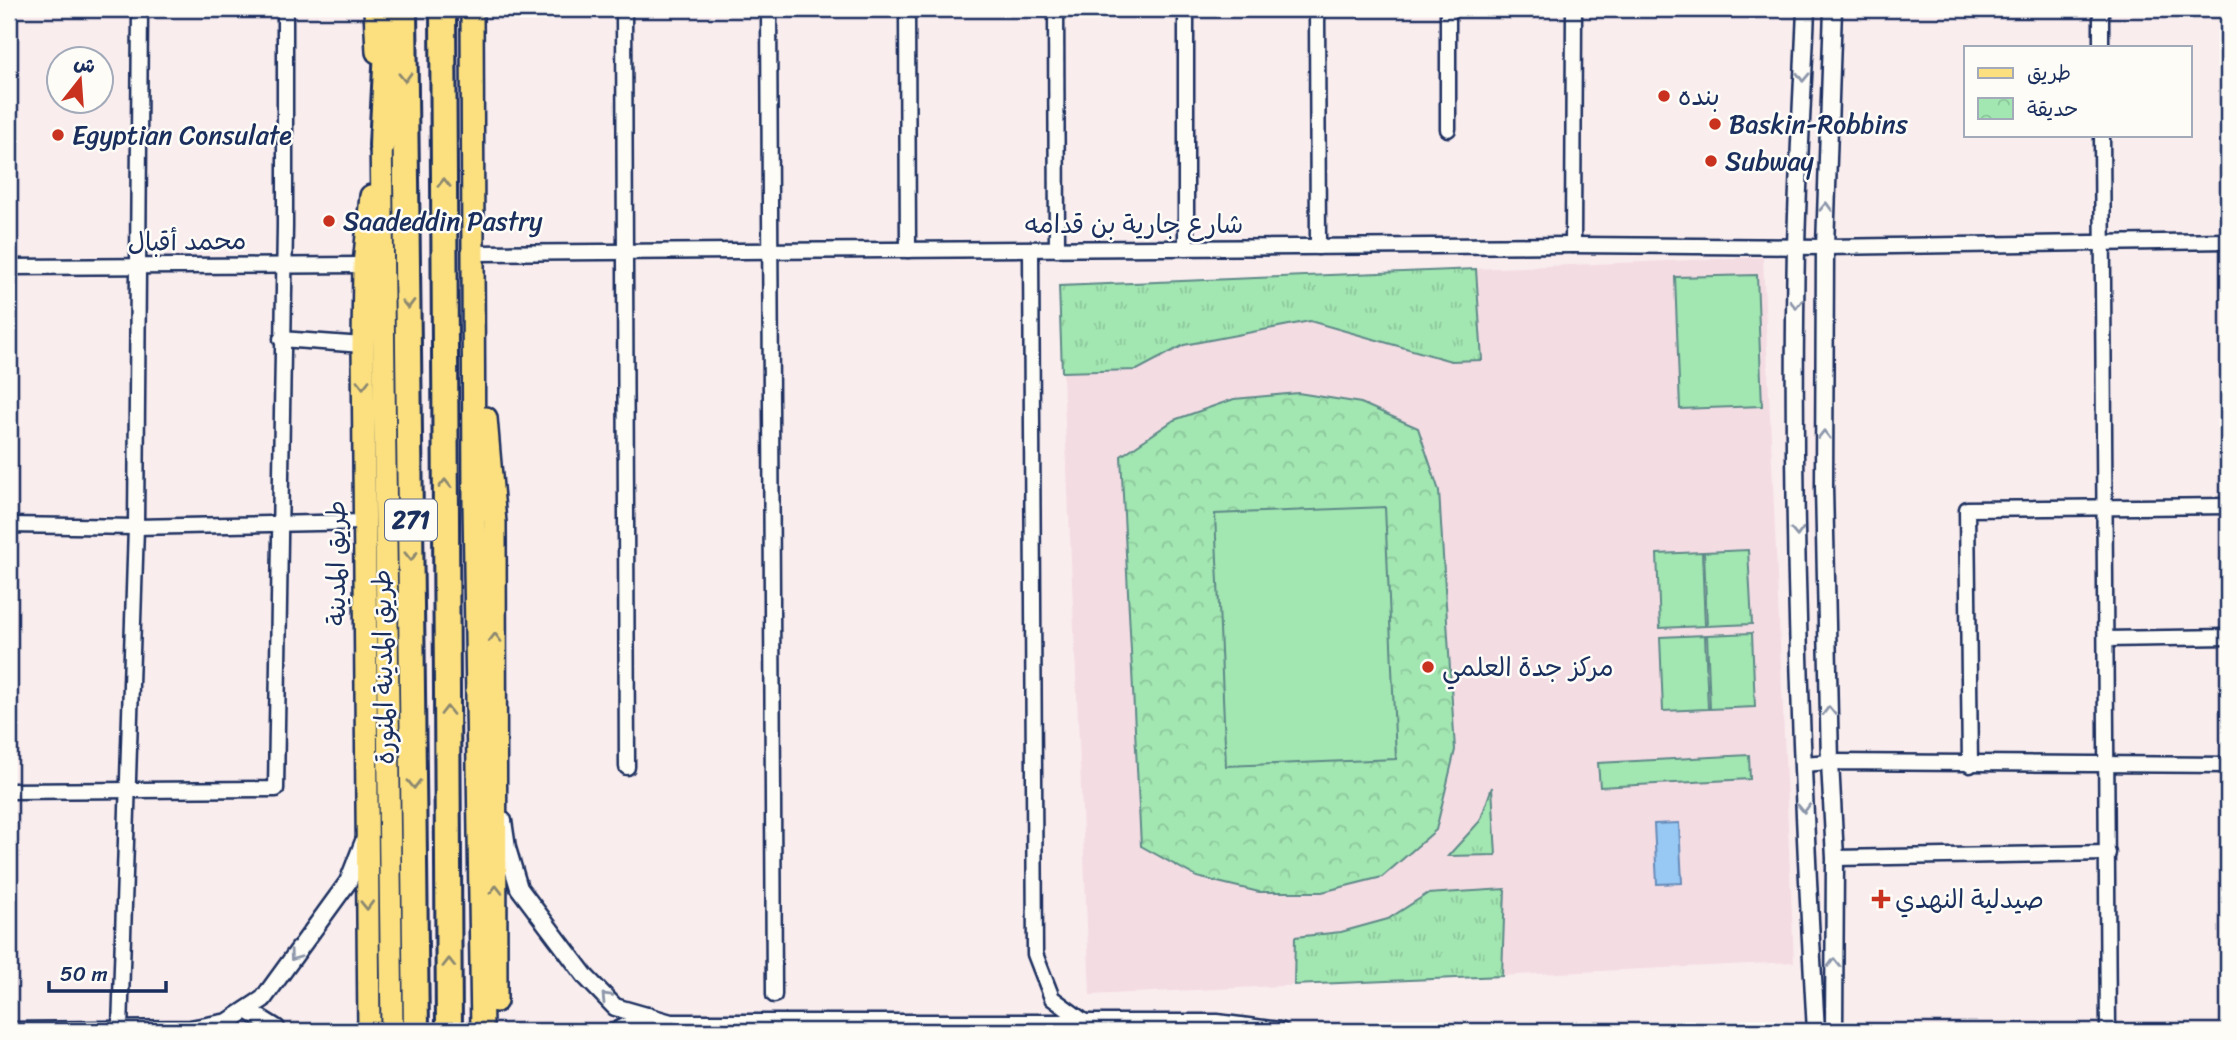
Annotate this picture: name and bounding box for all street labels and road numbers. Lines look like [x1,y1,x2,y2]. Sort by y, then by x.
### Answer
street label: شارع جارية بن قدامه [1025,201,1243,247]
street label: محمد أقبال [127,217,247,265]
street label: طريق المدينة [313,500,359,626]
road number: 271 [385,500,437,540]
street label: طريق المدينة المنورة [358,569,408,765]

